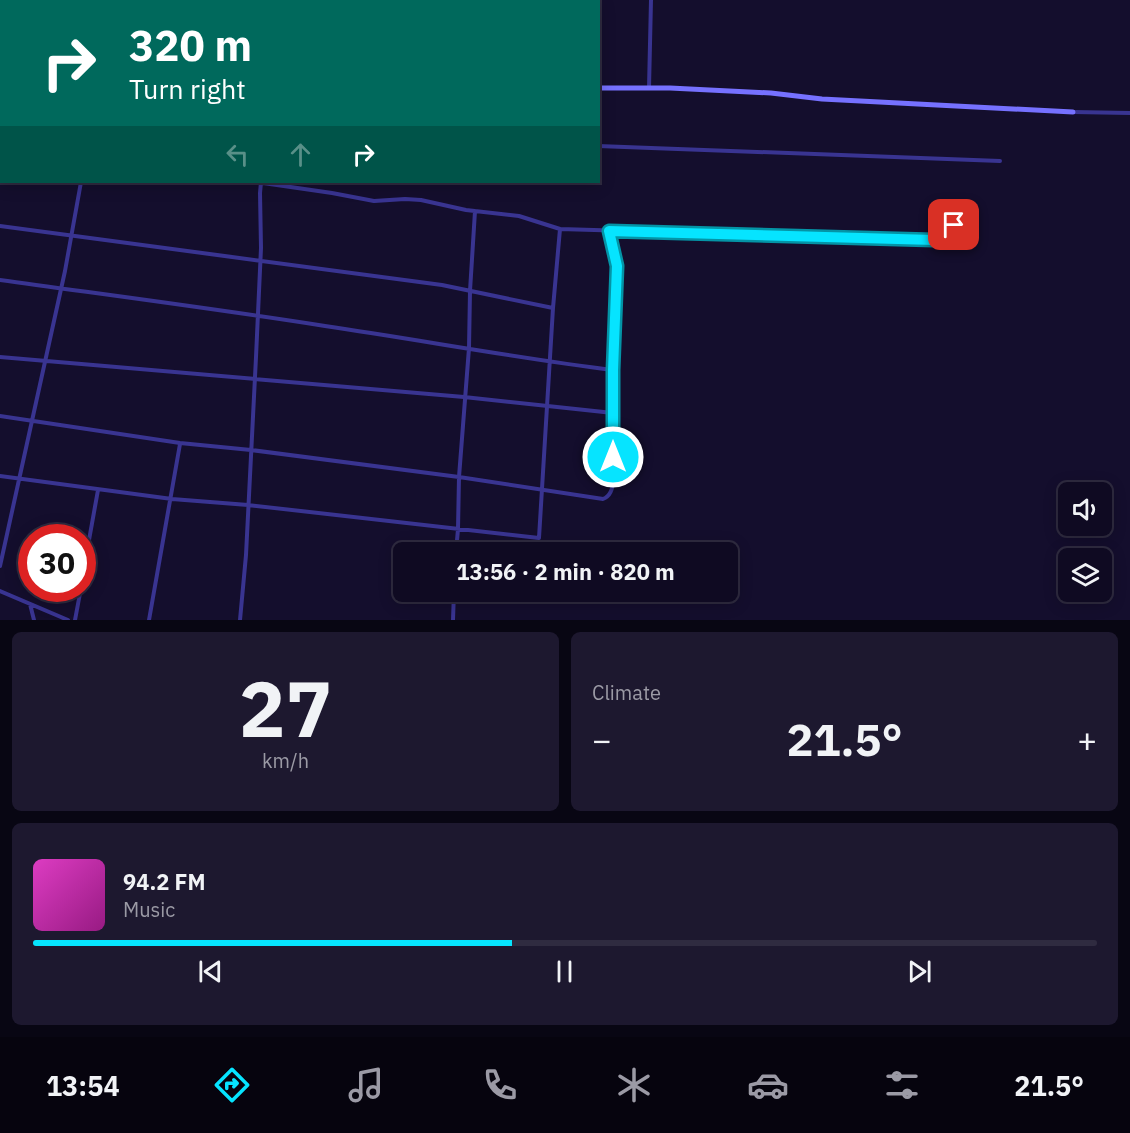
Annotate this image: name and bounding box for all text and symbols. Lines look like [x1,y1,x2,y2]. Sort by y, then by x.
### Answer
text: 320 m [129,18,252,73]
icon: right [30,24,108,102]
text: Turn right [129,71,246,106]
icon: left [221,138,254,171]
icon: ahead [284,138,317,171]
icon: right [347,138,380,171]
pin [928,199,979,250]
icon: arrive [937,208,970,241]
position arrow [581,425,645,489]
map controls [1058,482,1112,602]
button: sound [1058,482,1112,536]
speed limit sign: 30 [18,524,96,602]
button: layers [1058,548,1112,602]
text: 13:56 · 2 min · 820 m [456,557,675,586]
text: 27 [239,657,332,758]
text: Climate [592,679,661,706]
text: 21.5° [786,710,903,768]
text: − [592,718,612,761]
text: + [1077,718,1097,761]
text: km/h [262,747,309,774]
text: 94.2 FM [123,867,206,896]
text: Music [123,896,175,923]
icon: previous [194,955,227,988]
icon: pause [548,955,581,988]
icon: next [903,955,936,988]
icon: directions [211,1064,253,1106]
icon: music [345,1064,387,1106]
icon: phone [479,1064,521,1106]
icon: climate [613,1064,655,1106]
icon: car [747,1064,789,1106]
icon: filters [881,1064,923,1106]
text: 13:54 [46,1068,120,1103]
text: 21.5° [1014,1068,1084,1103]

